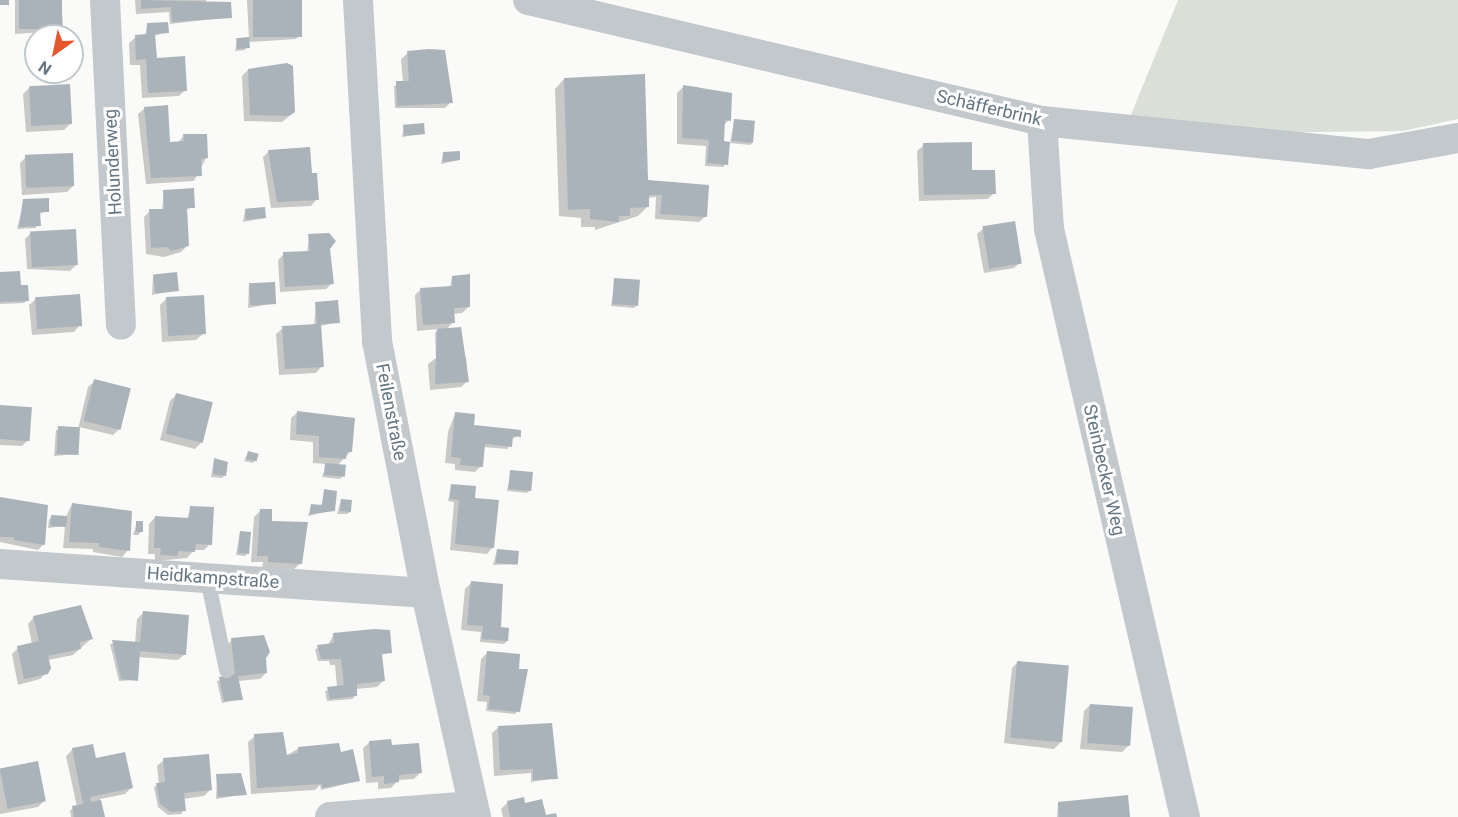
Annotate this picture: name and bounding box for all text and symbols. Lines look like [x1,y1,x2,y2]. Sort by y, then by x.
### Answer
north arrow [24,24,84,84]
text: N [35,57,55,79]
street label: Schäfferbrink [934,85,1044,131]
street label: Holunderweg [99,108,127,216]
street label: Feilenstraße [371,362,411,462]
street label: Steinbecker Weg [1078,402,1130,538]
street label: Heidkampstraße [146,563,280,593]

